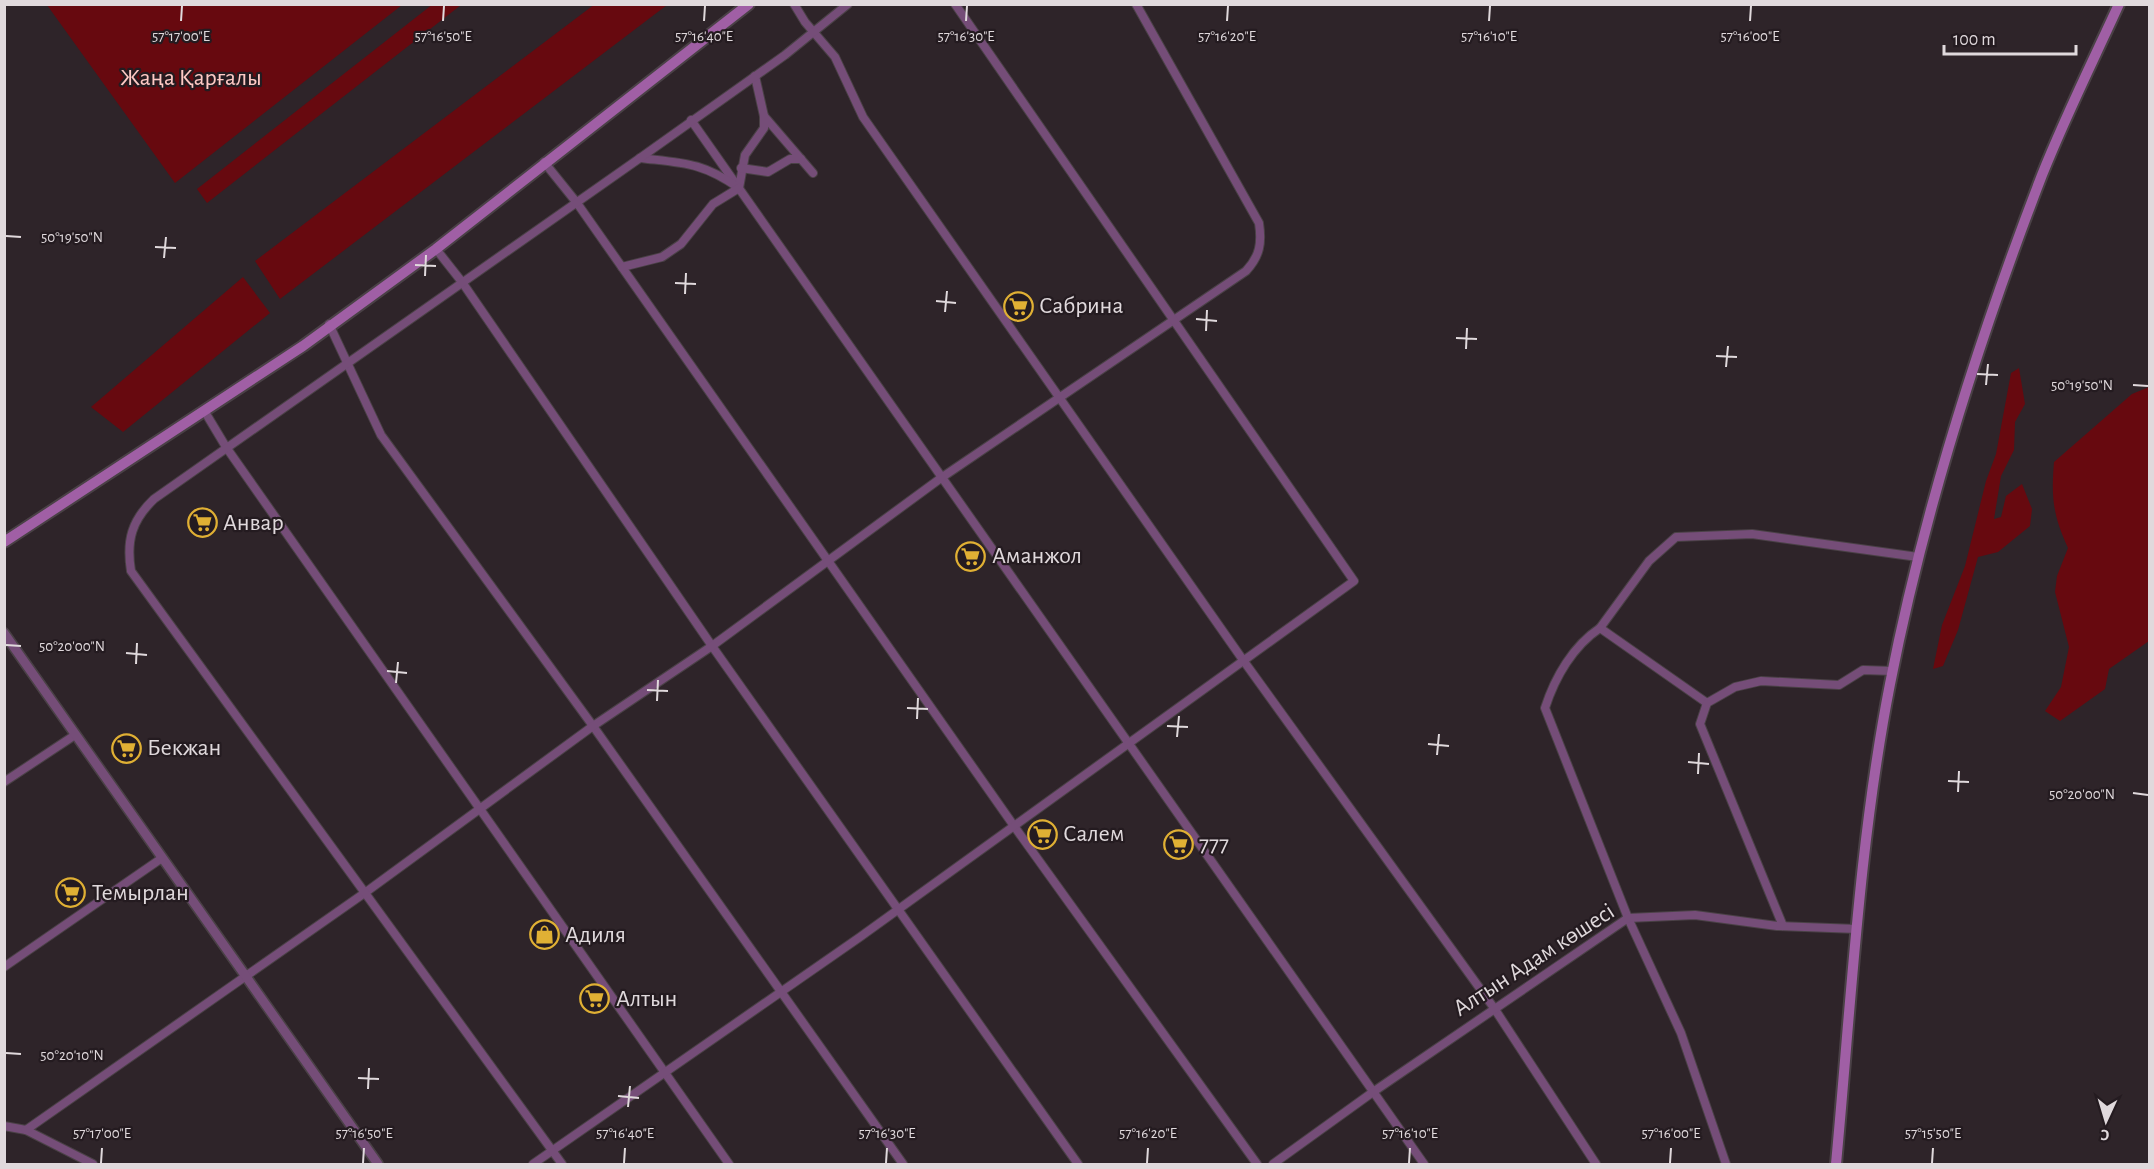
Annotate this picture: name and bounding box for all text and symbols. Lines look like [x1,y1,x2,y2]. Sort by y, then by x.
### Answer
scale bar [1944,18,2076,56]
text: 57°17'00"E [152,29,210,44]
text: 57°16'50"E [414,29,472,44]
text: 57°16'40"E [675,29,733,44]
text: 57°16'30"E [937,29,995,44]
text: 57°16'20"E [1198,29,1256,44]
text: 57°16'10"E [1461,29,1517,44]
text: 57°16'00"E [1721,29,1779,44]
text: 100 m [1953,31,1996,49]
park label: Жаңа Қарғалы [120,66,262,90]
text: 50°19'50"N [41,230,103,245]
supermarket icon: Сабрина [1002,290,1034,322]
place label: Сабрина [1039,294,1123,318]
text: 50°19'50"N [2051,378,2113,393]
supermarket icon: Анвар [186,507,218,539]
place label: Анвар [223,511,284,535]
supermarket icon: Аманжол [955,540,987,572]
place label: Аманжол [992,544,1082,568]
text: 50°20'00"N [39,639,105,654]
supermarket icon: Бекжан [110,732,142,764]
place label: Бекжан [147,736,221,760]
text: 50°20'00"N [2049,787,2115,802]
supermarket icon: Салем [1026,818,1058,850]
place label: Салем [1063,822,1124,846]
supermarket icon: 777 [1162,828,1194,860]
place label: 777 [1199,832,1229,856]
supermarket icon: Темырлан [55,877,87,909]
place label: Темырлан [92,881,189,905]
street label: Алтын Адам көшесі [1449,899,1619,1021]
shop icon: Адиля [528,919,560,951]
place label: Адиля [565,923,626,947]
supermarket icon: Алтын [579,983,611,1015]
place label: Алтын [616,987,677,1011]
text: 50°20'10"N [40,1048,104,1063]
north arrow [2076,1091,2136,1151]
text: 57°17'00"E [73,1126,131,1141]
text: 57°16'50"E [335,1126,393,1141]
text: 57°16'40"E [596,1126,654,1141]
text: 57°16'30"E [858,1126,916,1141]
text: 57°16'20"E [1119,1126,1177,1141]
text: 57°16'10"E [1382,1126,1438,1141]
text: 57°16'00"E [1642,1126,1700,1141]
text: 57°15'50"E [1905,1126,1961,1141]
text: С [2100,1127,2110,1143]

